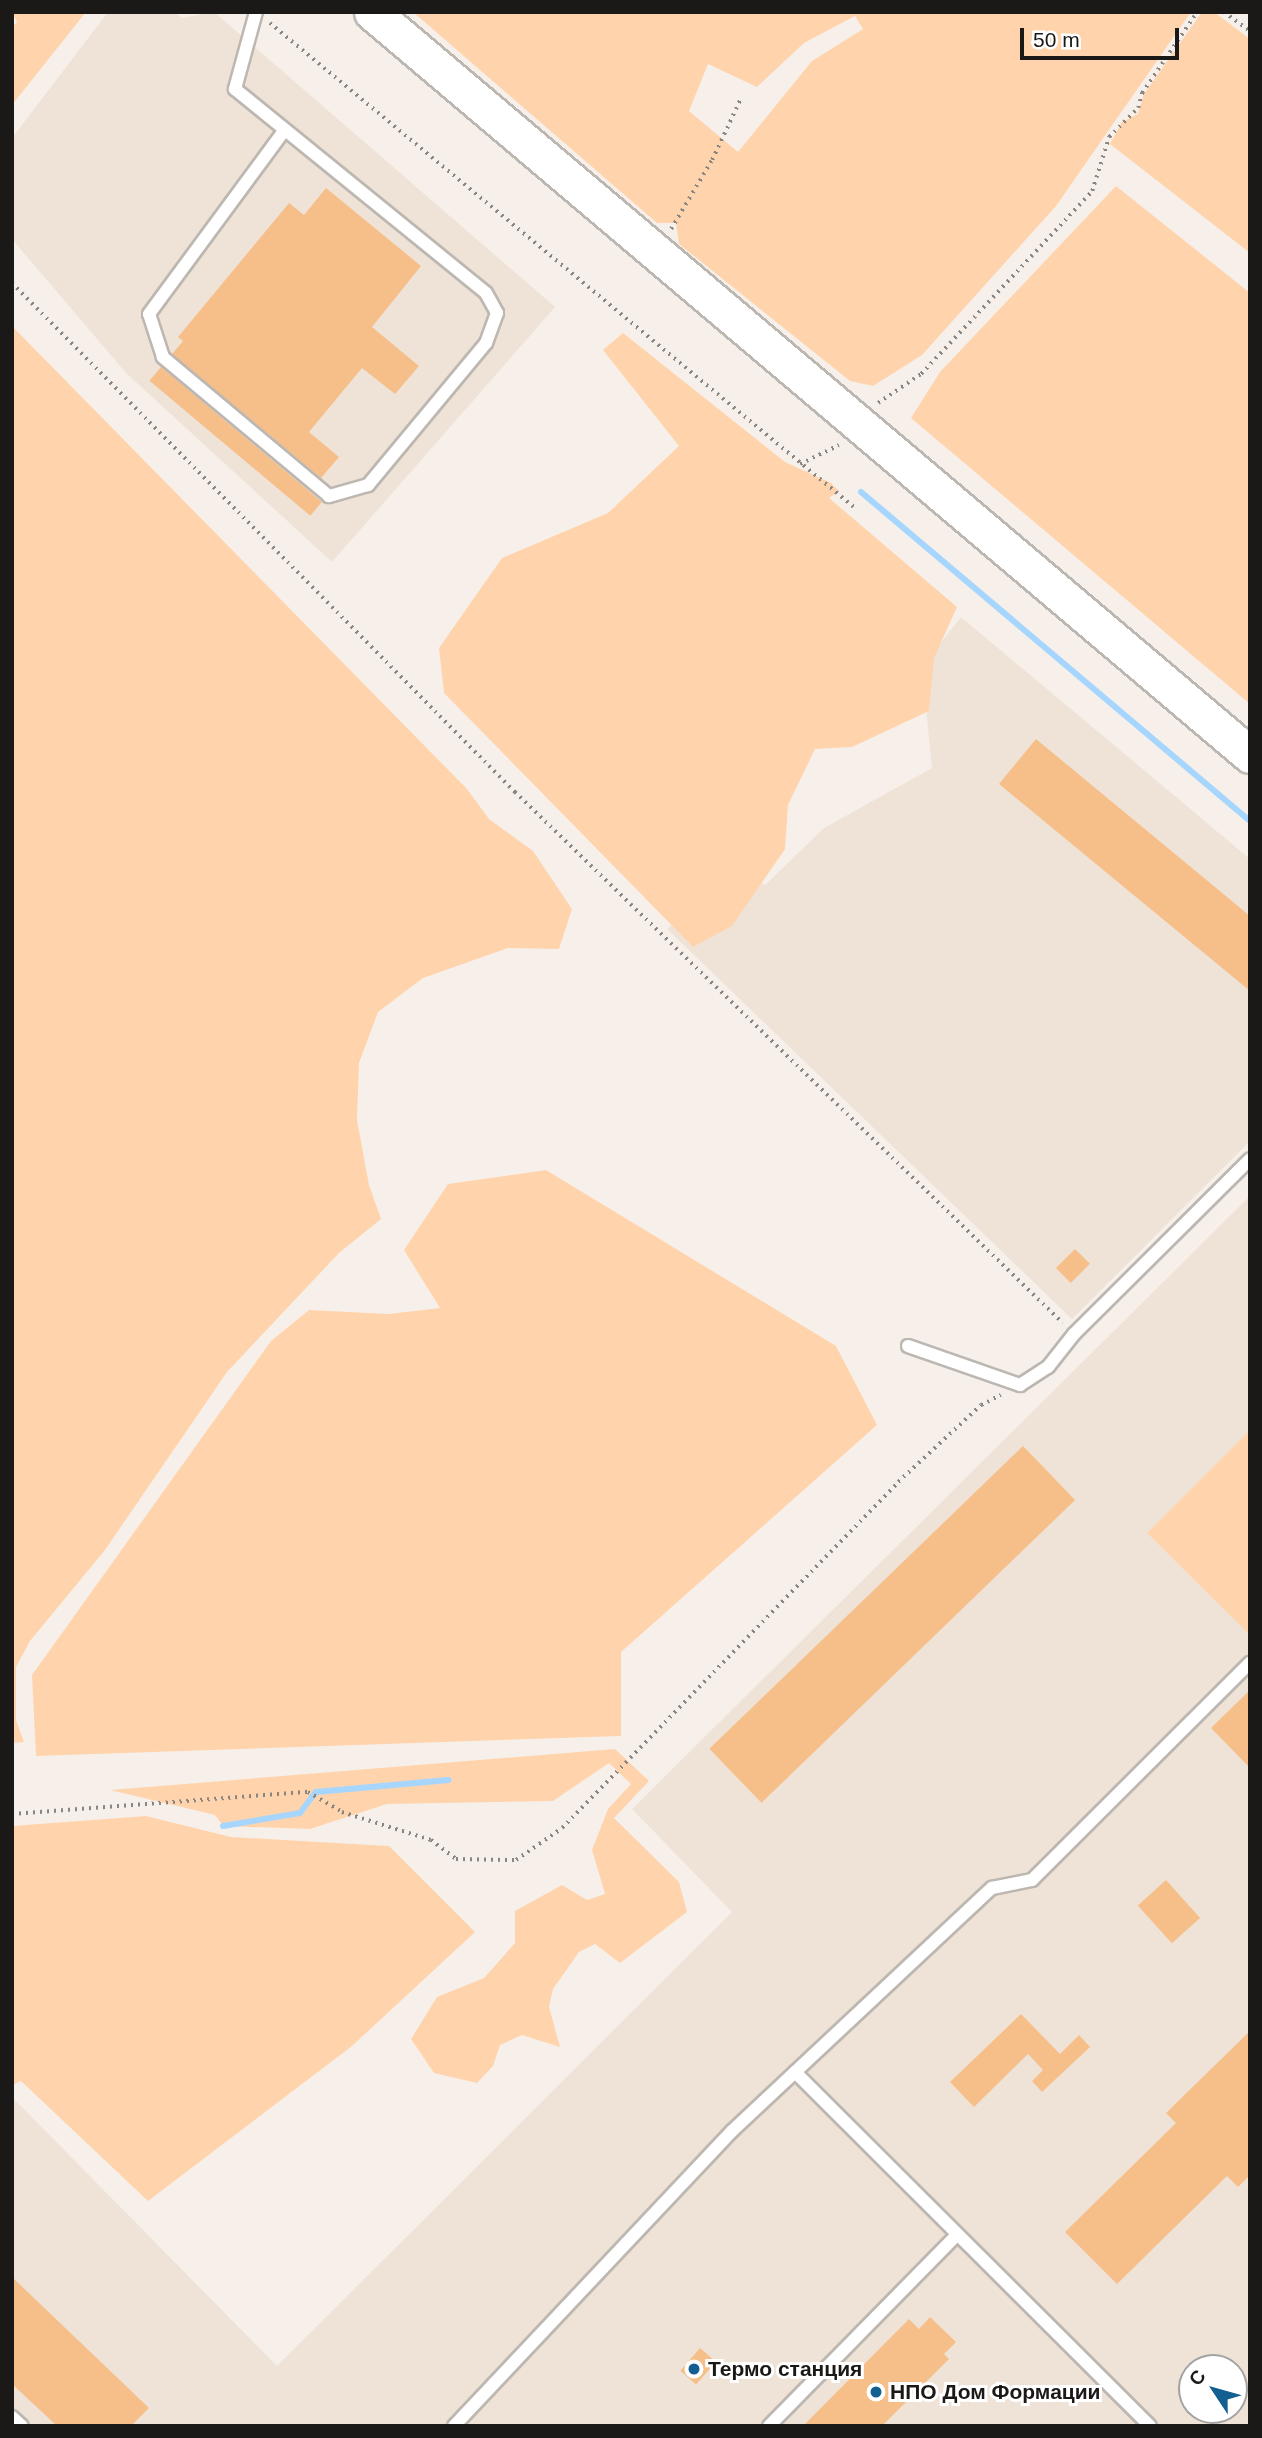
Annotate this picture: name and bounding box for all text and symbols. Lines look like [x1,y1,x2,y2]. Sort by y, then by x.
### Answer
scale bar [1024,14,1183,58]
text: 50 m [1033,28,1080,51]
north arrow [1178,2354,1248,2424]
place label: Термо станция [708,2356,862,2382]
marker: Термо станция [686,2361,702,2377]
text: С [1185,2366,1210,2389]
place label: НПО Дом Формации [890,2379,1101,2405]
marker: НПО Дом Формации [868,2384,884,2400]

